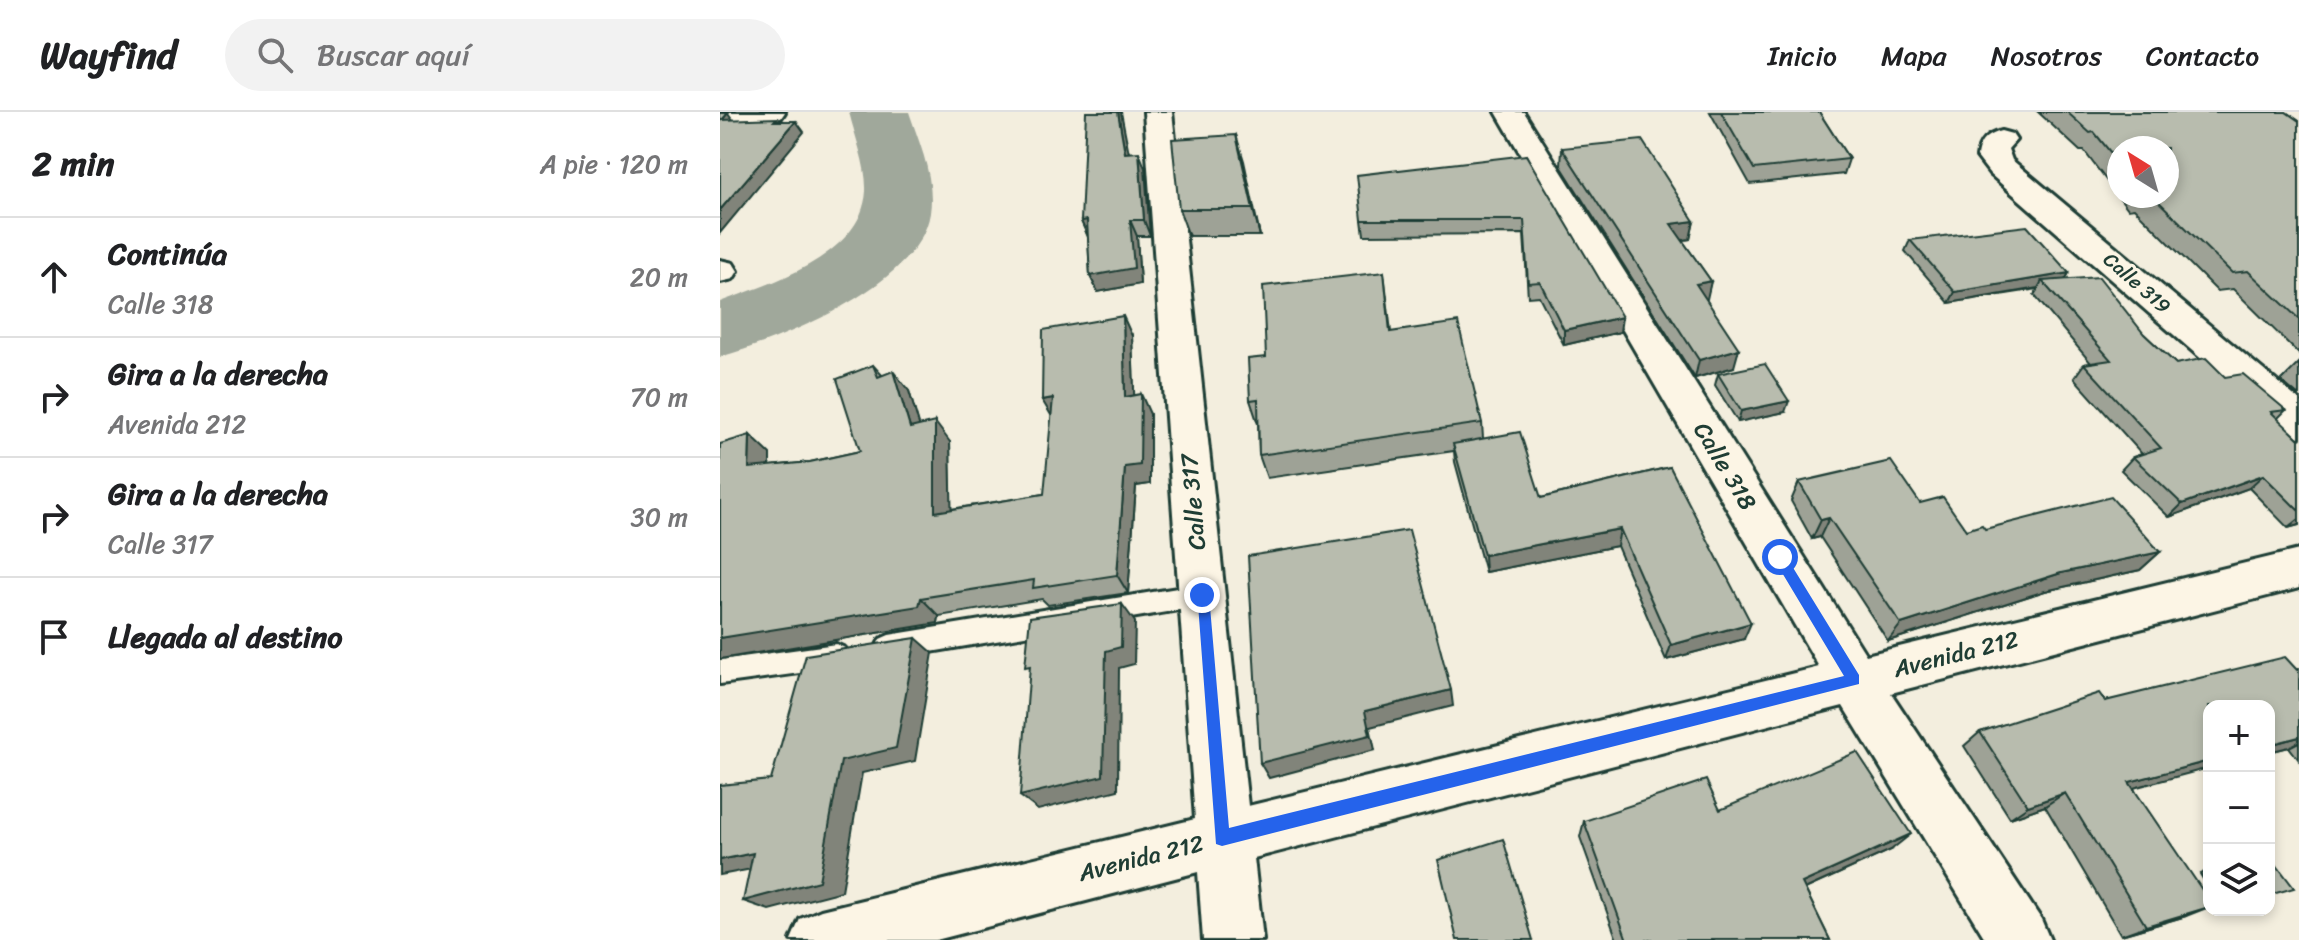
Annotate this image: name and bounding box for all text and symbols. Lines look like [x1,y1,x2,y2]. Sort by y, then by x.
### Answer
search box [225,19,785,91]
text: Wayfind [40,22,177,89]
text: Buscar aquí [317,28,470,82]
text: Inicio [1767,31,1837,80]
text: Mapa [1881,31,1947,80]
text: Nosotros [1991,31,2102,80]
text: Contacto [2146,31,2259,80]
icon: search [253,33,297,77]
text: 2 min [32,134,114,194]
north arrow [2107,136,2179,208]
text: A pie · 120 m [540,141,688,187]
text: Continúa [108,227,227,281]
street label: Calle 319 [2095,243,2179,323]
text: 20 m [630,254,688,300]
icon: ahead [32,255,76,299]
text: Calle 318 [108,281,213,327]
text: Gira a la derecha [108,347,328,401]
text: 70 m [630,374,688,420]
icon: right [32,375,76,419]
text: Avenida 212 [108,401,246,447]
street label: Calle 318 [1682,414,1768,518]
street label: Calle 317 [1168,451,1218,552]
text: Gira a la derecha [108,467,328,521]
text: 30 m [631,494,688,540]
icon: right [32,495,76,539]
text: Calle 317 [108,521,213,567]
route start [1762,539,1798,575]
route end [1184,577,1220,613]
text: Llegada al destino [108,610,342,664]
icon: arrive [32,615,76,659]
street label: Avenida 212 [1888,618,2023,690]
map controls [2203,700,2275,916]
button: + [2203,700,2275,772]
button: − [2203,772,2275,844]
street label: Avenida 212 [1073,822,1208,894]
button: layers [2203,844,2275,916]

